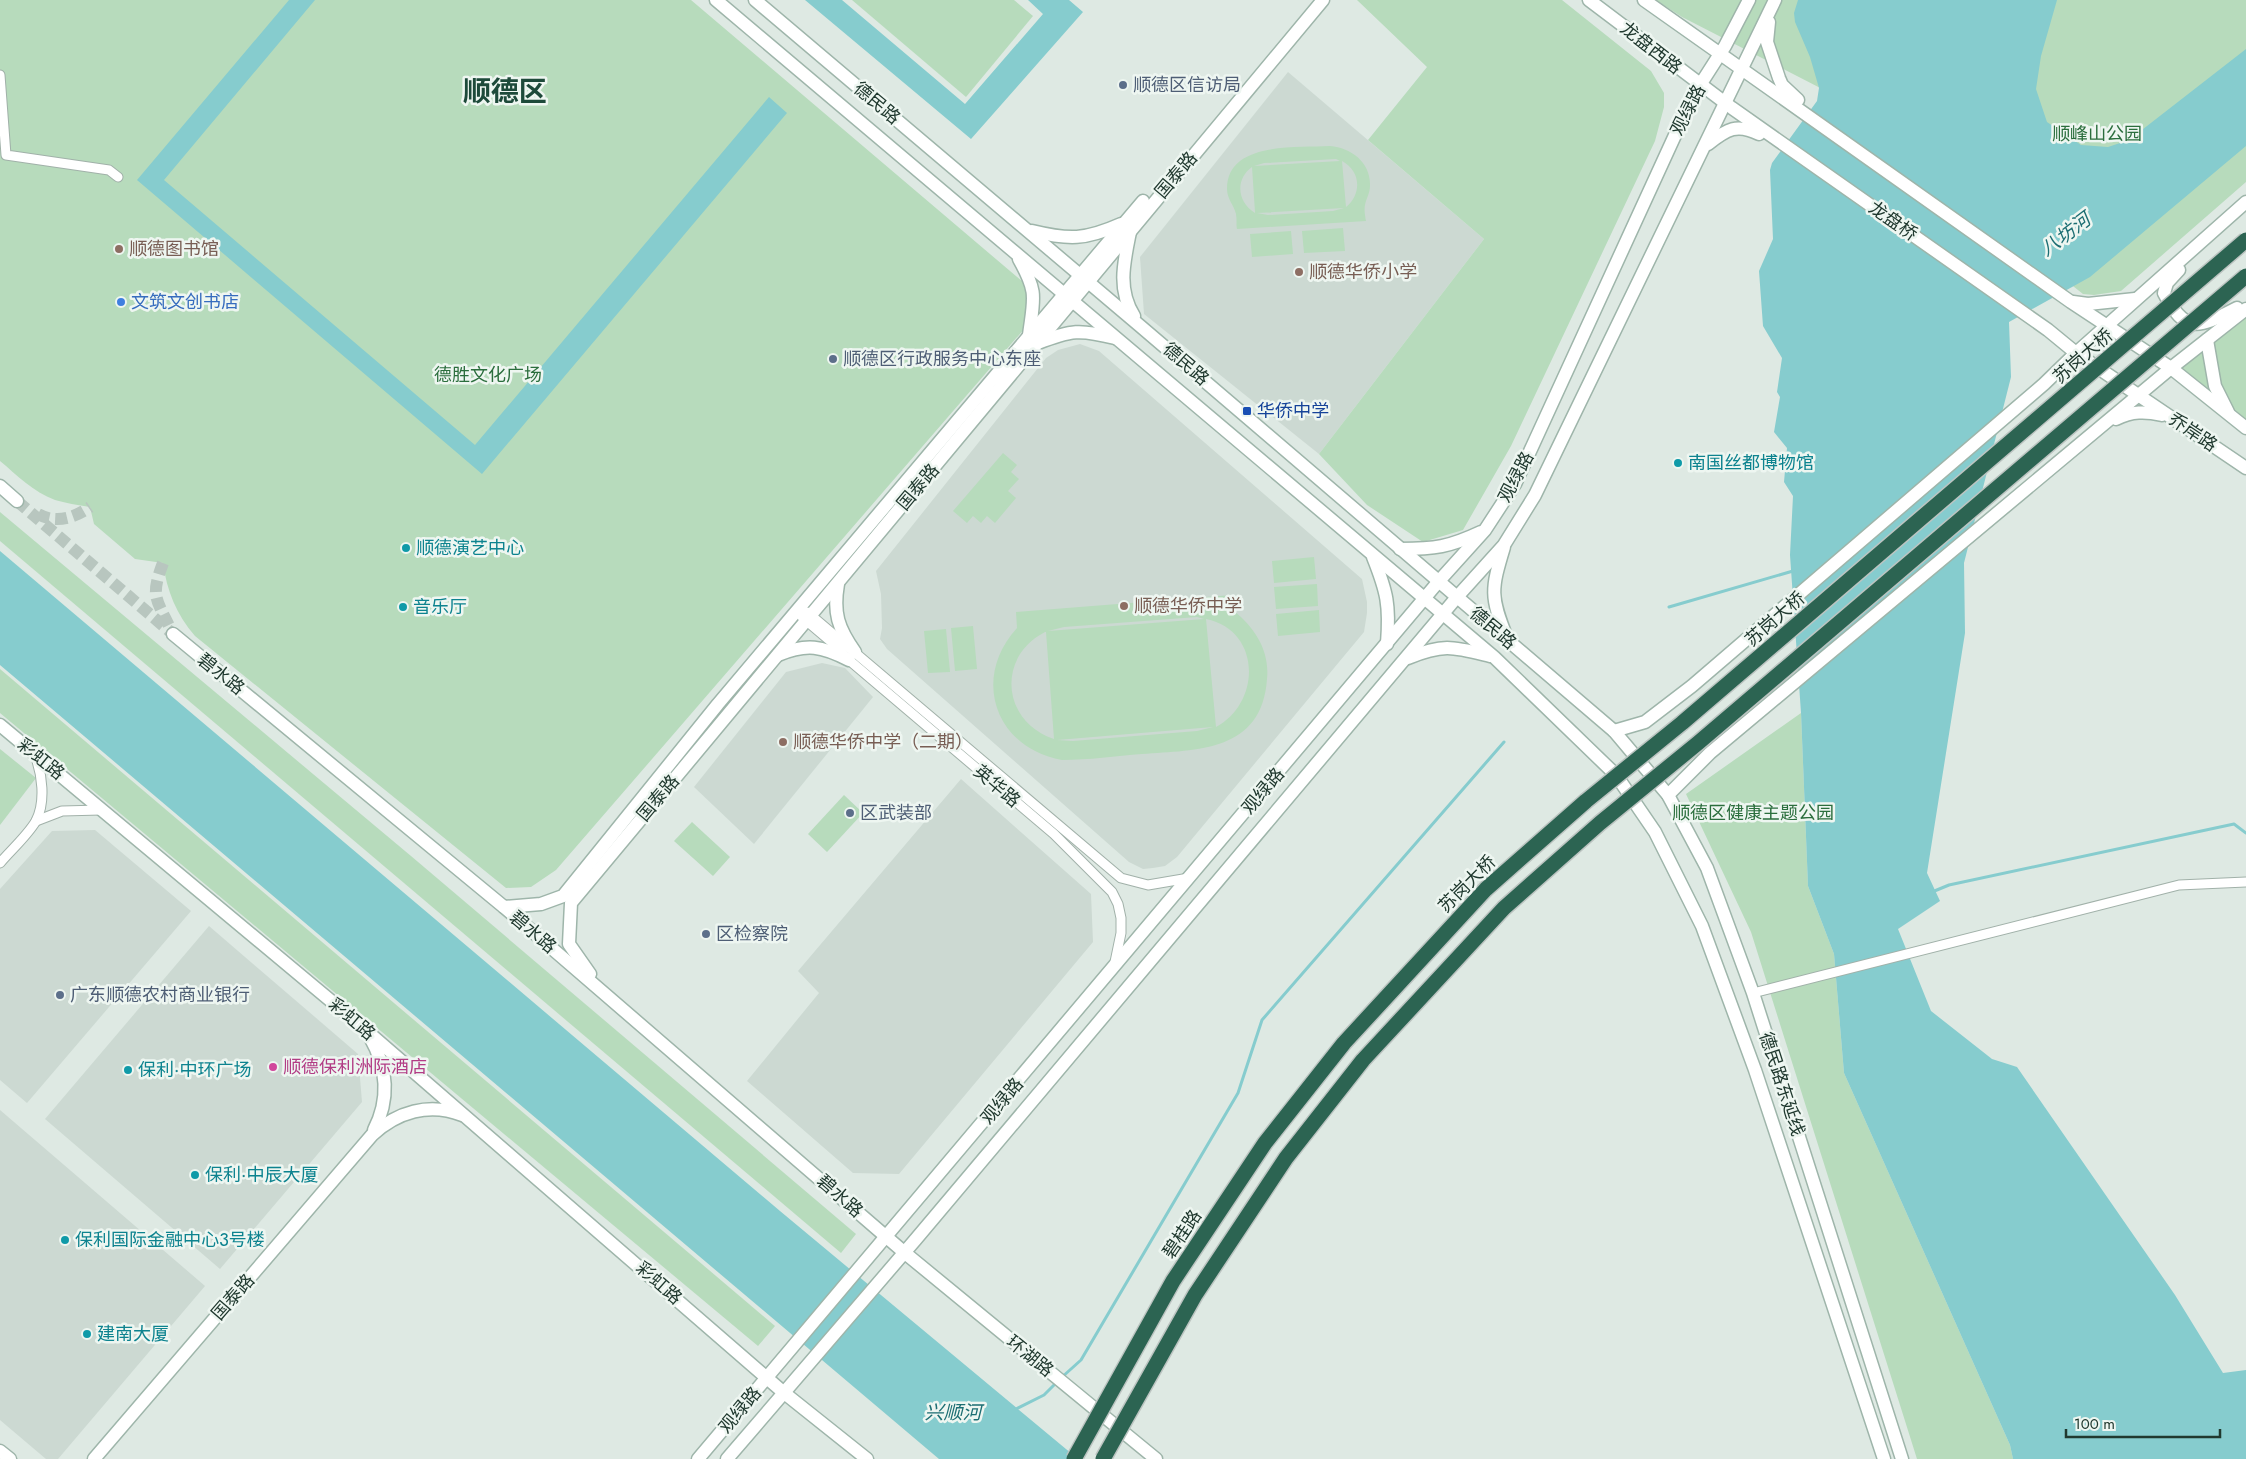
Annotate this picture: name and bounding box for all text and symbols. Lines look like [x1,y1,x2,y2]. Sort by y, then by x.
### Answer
street label: 龙盘西路 [1615,16,1687,80]
district label: 顺德区 [463,71,547,112]
place label: 顺德区信访局 [1133,72,1241,98]
street label: 德民路 [848,76,906,130]
marker: 顺德区信访局 [1117,79,1129,91]
street label: 观绿路 [1664,80,1712,140]
park label: 顺峰山公园 [2052,121,2142,147]
street label: 国泰路 [1149,146,1203,204]
street label: 龙盘桥 [1863,195,1923,247]
water label: 八坊河 [2034,204,2099,262]
place label: 顺德图书馆 [129,236,219,262]
marker: 顺德图书馆 [113,243,125,255]
place label: 顺德华侨小学 [1309,259,1417,285]
marker: 顺德华侨小学 [1293,266,1305,278]
place label: 文筑文创书店 [131,289,239,315]
marker: 文筑文创书店 [115,296,127,308]
street label: 苏岗大桥 [2047,323,2119,389]
street label: 德民路 [1157,336,1215,392]
place label: 顺德区行政服务中心东座 [843,346,1041,372]
marker: 顺德区行政服务中心东座 [827,353,839,365]
park label: 德胜文化广场 [434,362,542,388]
place label: 华侨中学 [1257,398,1329,424]
marker: 华侨中学 [1241,405,1253,417]
street label: 乔岸路 [2163,406,2223,458]
street label: 观绿路 [1492,447,1540,507]
place label: 南国丝都博物馆 [1688,450,1814,476]
marker: 南国丝都博物馆 [1672,457,1684,469]
street label: 国泰路 [891,458,945,516]
place label: 顺德演艺中心 [416,535,524,561]
marker: 顺德演艺中心 [400,542,412,554]
street label: 苏岗大桥 [1739,586,1811,652]
place label: 顺德华侨中学 [1134,593,1242,619]
place label: 音乐厅 [413,594,467,620]
marker: 顺德华侨中学 [1118,600,1130,612]
marker: 音乐厅 [397,601,409,613]
street label: 德民路 [1464,601,1522,655]
street label: 碧水路 [192,647,250,701]
place label: 顺德华侨中学（二期） [793,729,973,755]
street label: 彩虹路 [12,732,70,786]
marker: 顺德华侨中学（二期） [777,736,789,748]
street label: 英华路 [968,759,1026,813]
street label: 观绿路 [1236,762,1290,820]
street label: 国泰路 [631,769,685,827]
place label: 区武装部 [860,800,932,826]
park label: 顺德区健康主题公园 [1672,800,1834,826]
marker: 区武装部 [844,807,856,819]
street label: 苏岗大桥 [1432,849,1502,919]
street label: 碧水路 [504,905,562,959]
place label: 区检察院 [716,921,788,947]
marker: 区检察院 [700,928,712,940]
place label: 广东顺德农村商业银行 [70,982,250,1008]
marker: 广东顺德农村商业银行 [54,989,66,1001]
street label: 彩虹路 [323,992,381,1046]
street label: 德民路东延线 [1753,1029,1811,1139]
place label: 顺德保利洲际酒店 [283,1054,427,1080]
place label: 保利·中环广场 [138,1057,251,1083]
marker: 顺德保利洲际酒店 [267,1061,279,1073]
marker: 保利·中环广场 [122,1064,134,1076]
street label: 观绿路 [975,1072,1029,1130]
place label: 保利·中辰大厦 [205,1162,318,1188]
street label: 碧水路 [811,1168,869,1224]
marker: 保利·中辰大厦 [189,1169,201,1181]
street label: 碧桂路 [1156,1204,1208,1264]
place label: 保利国际金融中心3号楼 [75,1227,265,1253]
marker: 保利国际金融中心3号楼 [59,1234,71,1246]
street label: 彩虹路 [630,1255,688,1311]
street label: 国泰路 [205,1268,261,1326]
place label: 建南大厦 [97,1321,169,1347]
marker: 建南大厦 [81,1328,93,1340]
street label: 环湖路 [1001,1329,1059,1383]
street label: 观绿路 [713,1381,767,1439]
water label: 兴顺河 [924,1399,985,1426]
scale bar [2066,1406,2220,1438]
text: 100 m [2074,1413,2115,1435]

